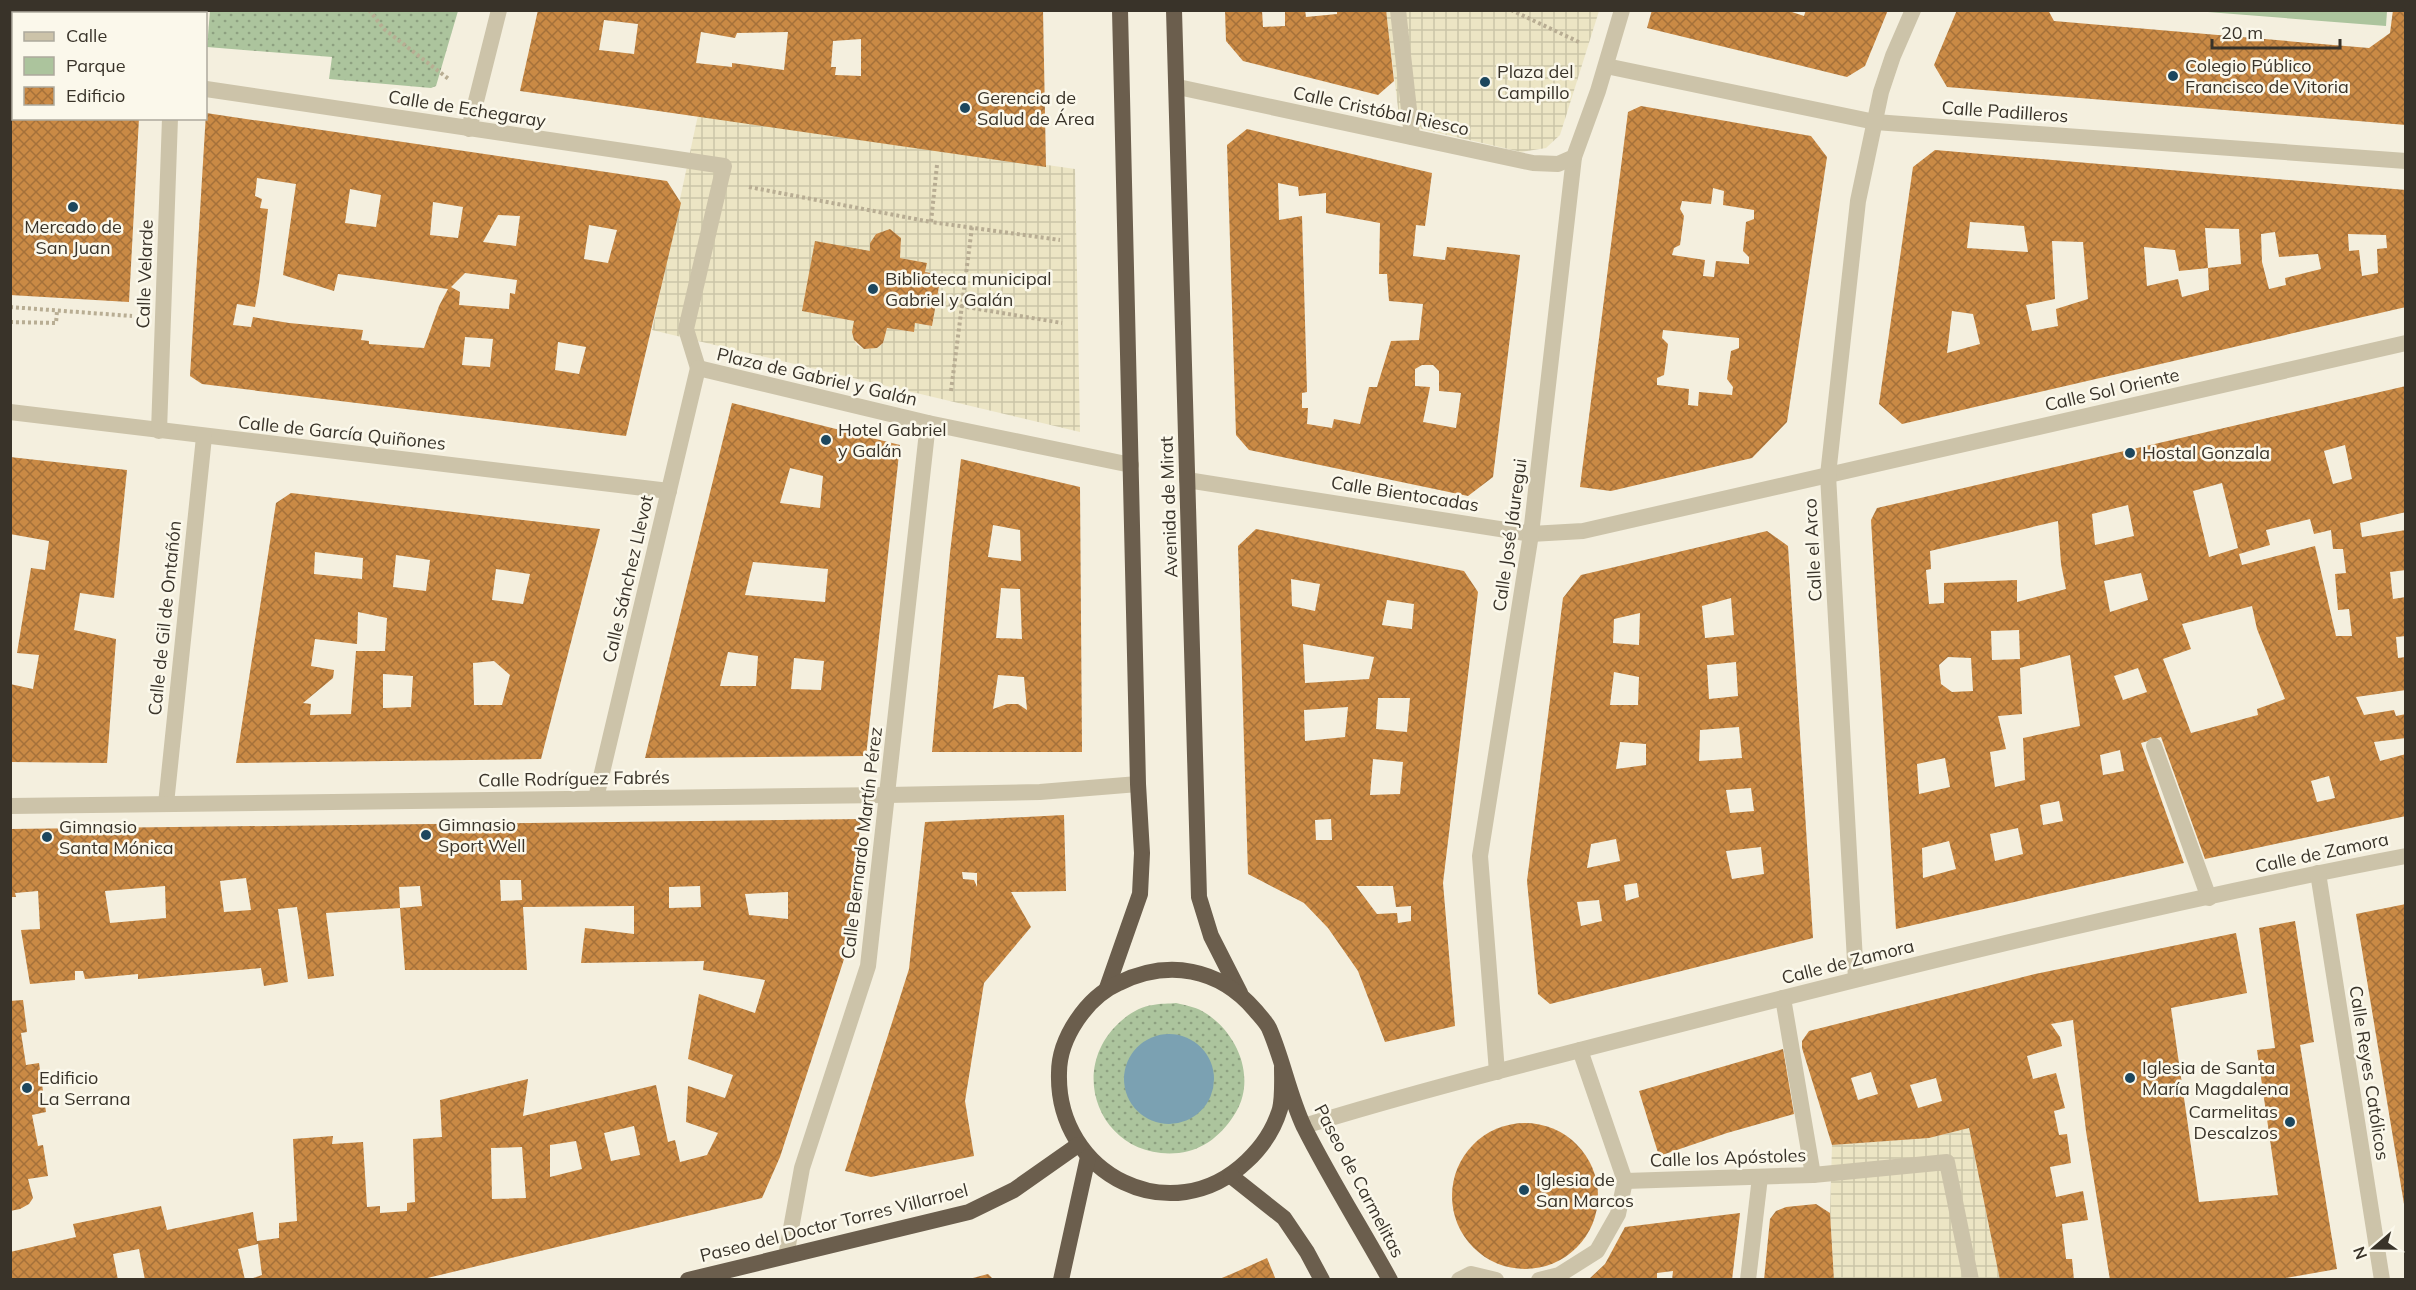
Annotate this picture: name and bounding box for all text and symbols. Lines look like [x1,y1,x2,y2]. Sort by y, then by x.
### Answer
legend [12,12,207,120]
scale bar [2212,12,2340,50]
text: 20 m [2221,21,2263,44]
text: Calle [66,24,107,47]
text: Parque [66,54,125,77]
place label: Colegio Público Francisco de Vitoria [2185,54,2349,98]
place label: Plaza del Campillo [1497,60,1573,104]
marker: Colegio Público Francisco de Vitoria [2166,69,2180,83]
marker: Plaza del Campillo [1478,75,1492,89]
street label: Calle Cristóbal Riesco [1291,81,1471,140]
text: Edificio [66,84,125,107]
street label: Calle de Echegaray [387,85,548,132]
place label: Gerencia de Salud de Área [977,86,1095,130]
street label: Calle Padilleros [1941,96,2069,127]
marker: Gerencia de Salud de Área [958,101,972,115]
marker: Mercado de San Juan [66,200,80,214]
place label: Mercado de San Juan [24,215,122,259]
street label: Calle Velarde [131,219,158,329]
place label: Biblioteca municipal Gabriel y Galán [885,267,1052,311]
marker: Biblioteca municipal Gabriel y Galán [866,282,880,296]
street label: Plaza de Gabriel y Galán [715,342,920,411]
street label: Calle Sol Oriente [2042,363,2181,416]
street label: Calle de García Quiñones [237,410,447,455]
place label: Hotel Gabriel y Galán [838,418,947,462]
marker: Hotel Gabriel y Galán [819,433,833,447]
street label: Avenida de Mirat [1155,436,1182,578]
place label: Hostal Gonzala [2142,441,2270,464]
marker: Hostal Gonzala [2123,446,2137,460]
street label: Calle José Jáuregui [1487,457,1532,613]
street label: Calle Bientocadas [1330,470,1481,517]
street label: Calle Sánchez Llevot [597,493,658,665]
street label: Calle el Arco [1798,498,1827,602]
street label: Calle de Gil de Ontañón [143,519,186,717]
street label: Calle Bernardo Martín Pérez [836,726,887,960]
street label: Calle Rodríguez Fabrés [478,765,670,792]
place label: Gimnasio Sport Well [438,813,526,857]
place label: Gimnasio Santa Mónica [59,815,174,859]
street label: Calle de Zamora [2253,827,2391,878]
marker: Gimnasio Sport Well [419,828,433,842]
marker: Gimnasio Santa Mónica [40,830,54,844]
street label: Calle de Zamora [1779,934,1917,989]
street label: Calle Reyes Católicos [2344,984,2395,1162]
place label: Iglesia de Santa María Magdalena [2142,1056,2289,1100]
place label: Edificio La Serrana [39,1066,130,1110]
marker: Iglesia de Santa María Magdalena [2123,1071,2137,1085]
marker: Edificio La Serrana [20,1081,34,1095]
street label: Paseo de Carmelitas [1309,1100,1410,1262]
place label: Carmelitas Descalzos [2188,1100,2278,1144]
marker: Carmelitas Descalzos [2283,1115,2297,1129]
street label: Calle los Apóstoles [1649,1143,1807,1172]
place label: Iglesia de San Marcos [1536,1168,1634,1212]
street label: Paseo del Doctor Torres Villarroel [697,1178,970,1267]
marker: Iglesia de San Marcos [1517,1183,1531,1197]
north arrow [2344,1218,2404,1278]
text: N [2348,1244,2371,1262]

